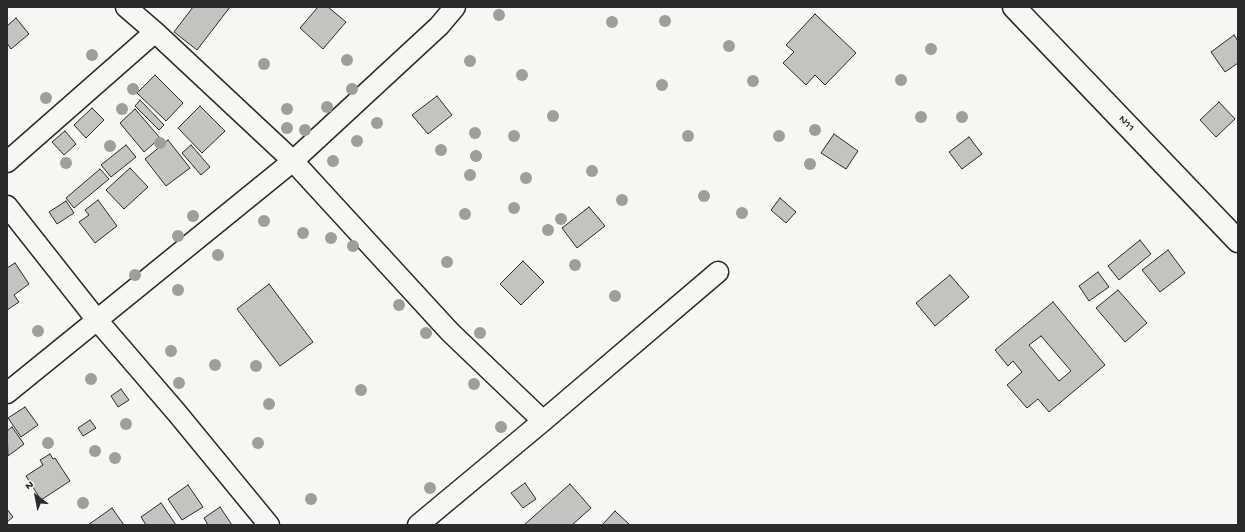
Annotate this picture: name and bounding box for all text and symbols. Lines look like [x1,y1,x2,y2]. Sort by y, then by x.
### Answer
street label: N11 [1115,113,1137,135]
north arrow [16,476,56,516]
text: N [23,479,36,493]

